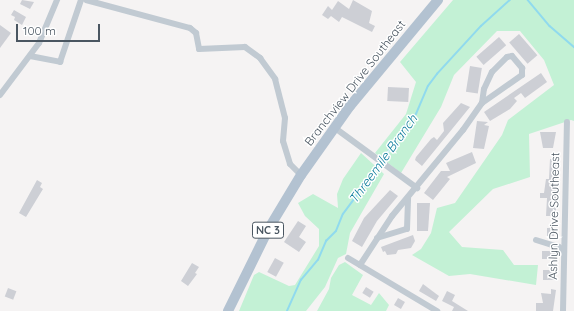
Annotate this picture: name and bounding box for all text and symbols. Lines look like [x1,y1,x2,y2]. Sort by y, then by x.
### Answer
scale bar [18,16,102,42]
street label: Branchview Drive Southeast [302,17,408,149]
text: 100 m [23,23,56,38]
water label: Threemile Branch [346,112,420,206]
street label: Ashlyn Drive Southeast [546,152,562,280]
road number: NC 3 [252,221,284,239]

